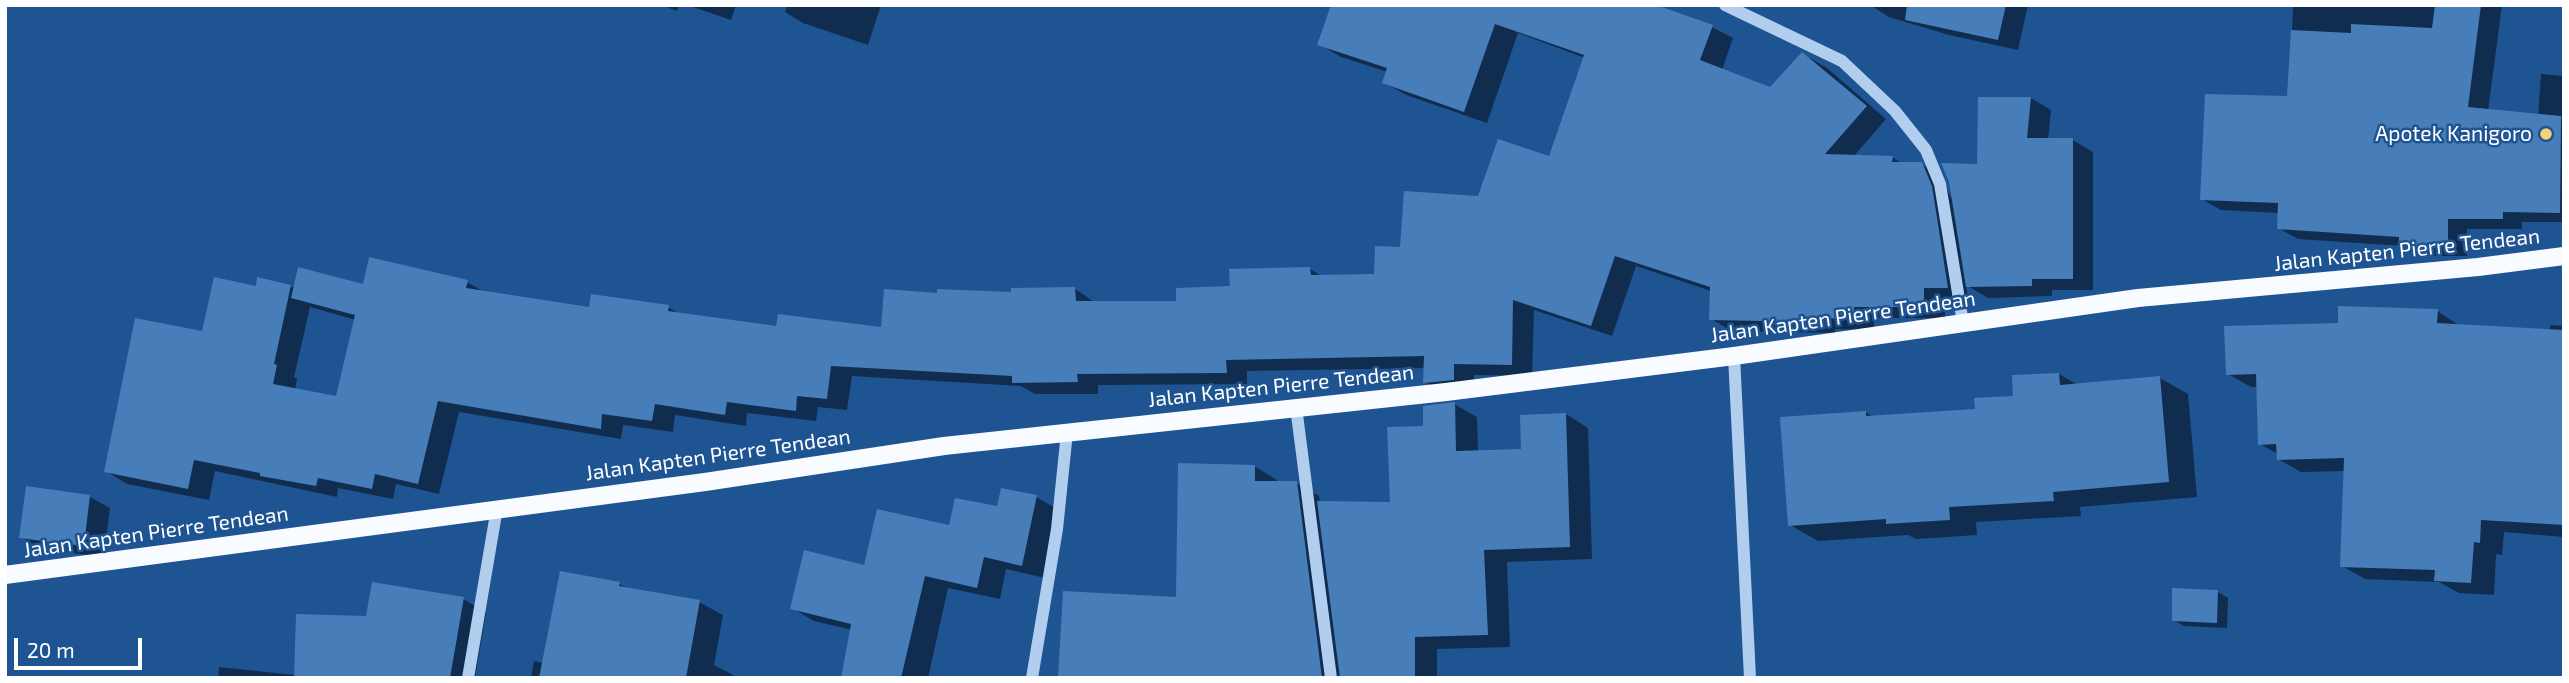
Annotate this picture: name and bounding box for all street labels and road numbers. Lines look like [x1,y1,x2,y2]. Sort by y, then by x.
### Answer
street label: Jalan Kapten Pierre Tendean [2273,223,2541,277]
street label: Jalan Kapten Pierre Tendean [1709,286,1977,348]
street label: Jalan Kapten Pierre Tendean [1147,359,1415,413]
street label: Jalan Kapten Pierre Tendean [584,424,852,486]
street label: Jalan Kapten Pierre Tendean [22,501,290,563]

